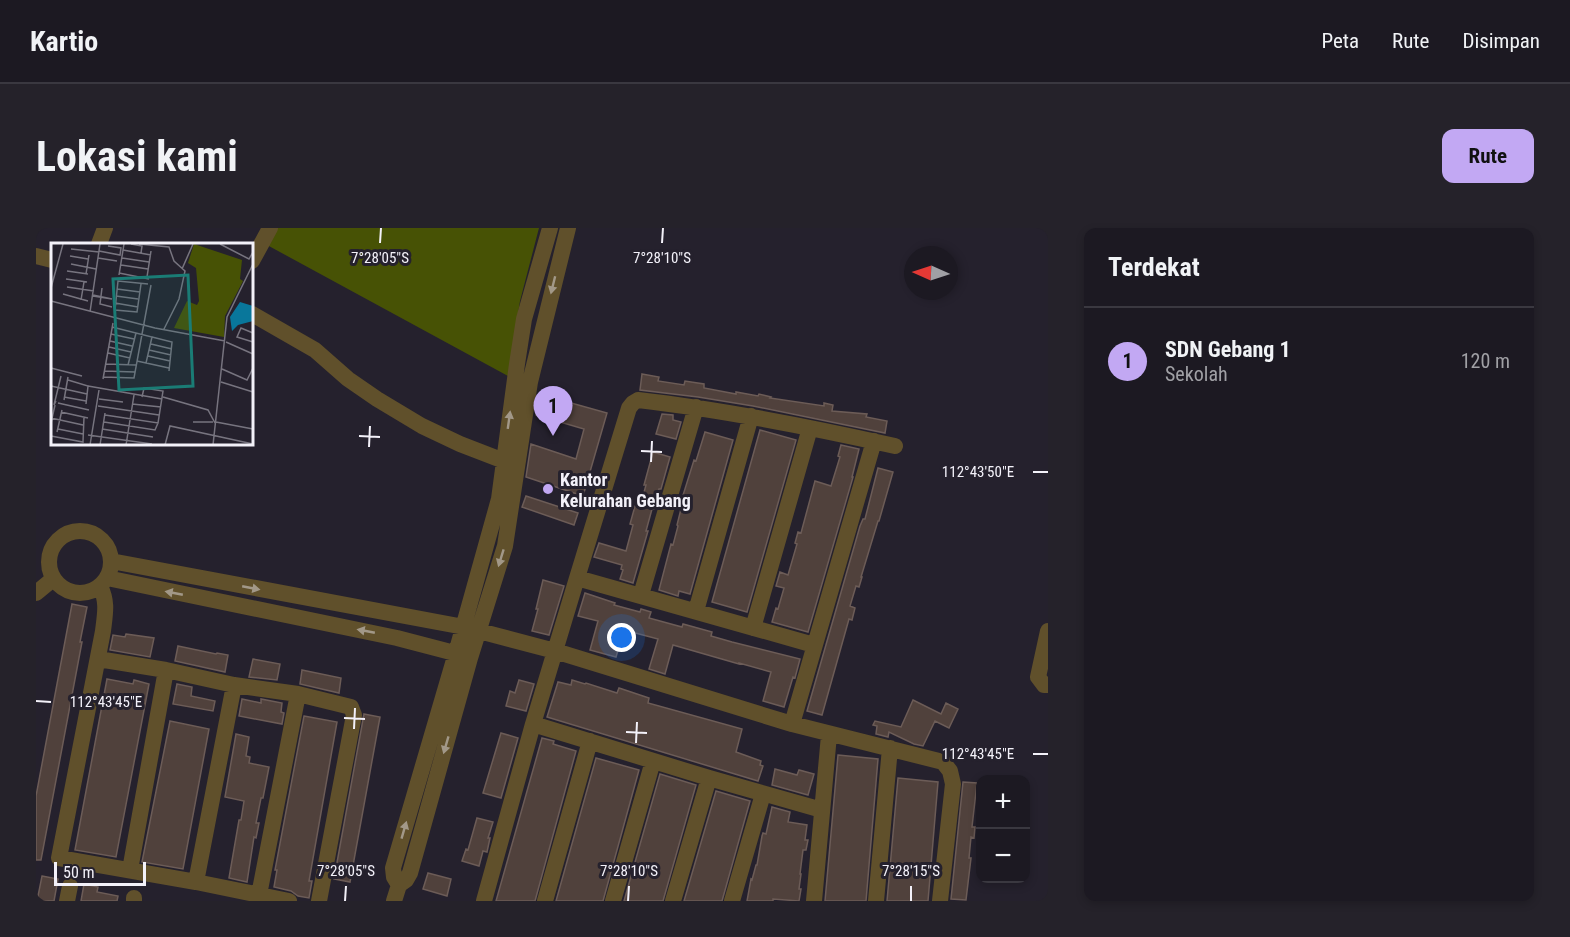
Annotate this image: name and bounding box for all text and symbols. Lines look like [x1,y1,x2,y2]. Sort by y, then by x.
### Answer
text: Kartio [30,25,98,58]
text: Peta [1321,29,1359,53]
text: Rute [1392,29,1429,53]
text: Disimpan [1462,29,1540,53]
button: Rute [1442,129,1534,183]
text: Lokasi kami [36,132,238,181]
inset map [51,243,254,446]
north arrow [904,246,958,300]
text: 7°28'05"S [351,249,409,267]
text: 7°28'10"S [633,249,691,267]
text: Terdekat [1108,252,1200,282]
one-way arrow [548,275,558,294]
text: SDN Gebang 1 [1165,337,1291,362]
text: 1 [1122,349,1133,373]
text: 120 m [1461,349,1510,373]
text: Sekolah [1165,362,1228,386]
pin: 1 [534,386,572,436]
one-way arrow [504,411,514,430]
text: 112°43'50"E [942,463,1014,481]
place label: Kantor Kelurahan Gebang [560,469,691,511]
marker: Kantor Kelurahan Gebang [541,482,555,496]
one-way arrow [496,549,505,567]
one-way arrow [242,583,261,592]
one-way arrow [165,587,184,597]
your location [607,623,636,652]
one-way arrow [356,626,375,635]
text: 112°43'45"E [70,693,142,711]
one-way arrow [441,736,450,754]
text: 112°43'45"E [942,745,1014,763]
map controls [976,775,1030,883]
button: + [976,775,1030,829]
one-way arrow [400,821,409,839]
button: − [976,829,1030,883]
scale bar [54,859,146,886]
text: 7°28'05"S [317,862,375,880]
text: 7°28'10"S [600,862,658,880]
text: 7°28'15"S [882,862,940,880]
text: 50 m [63,863,95,882]

